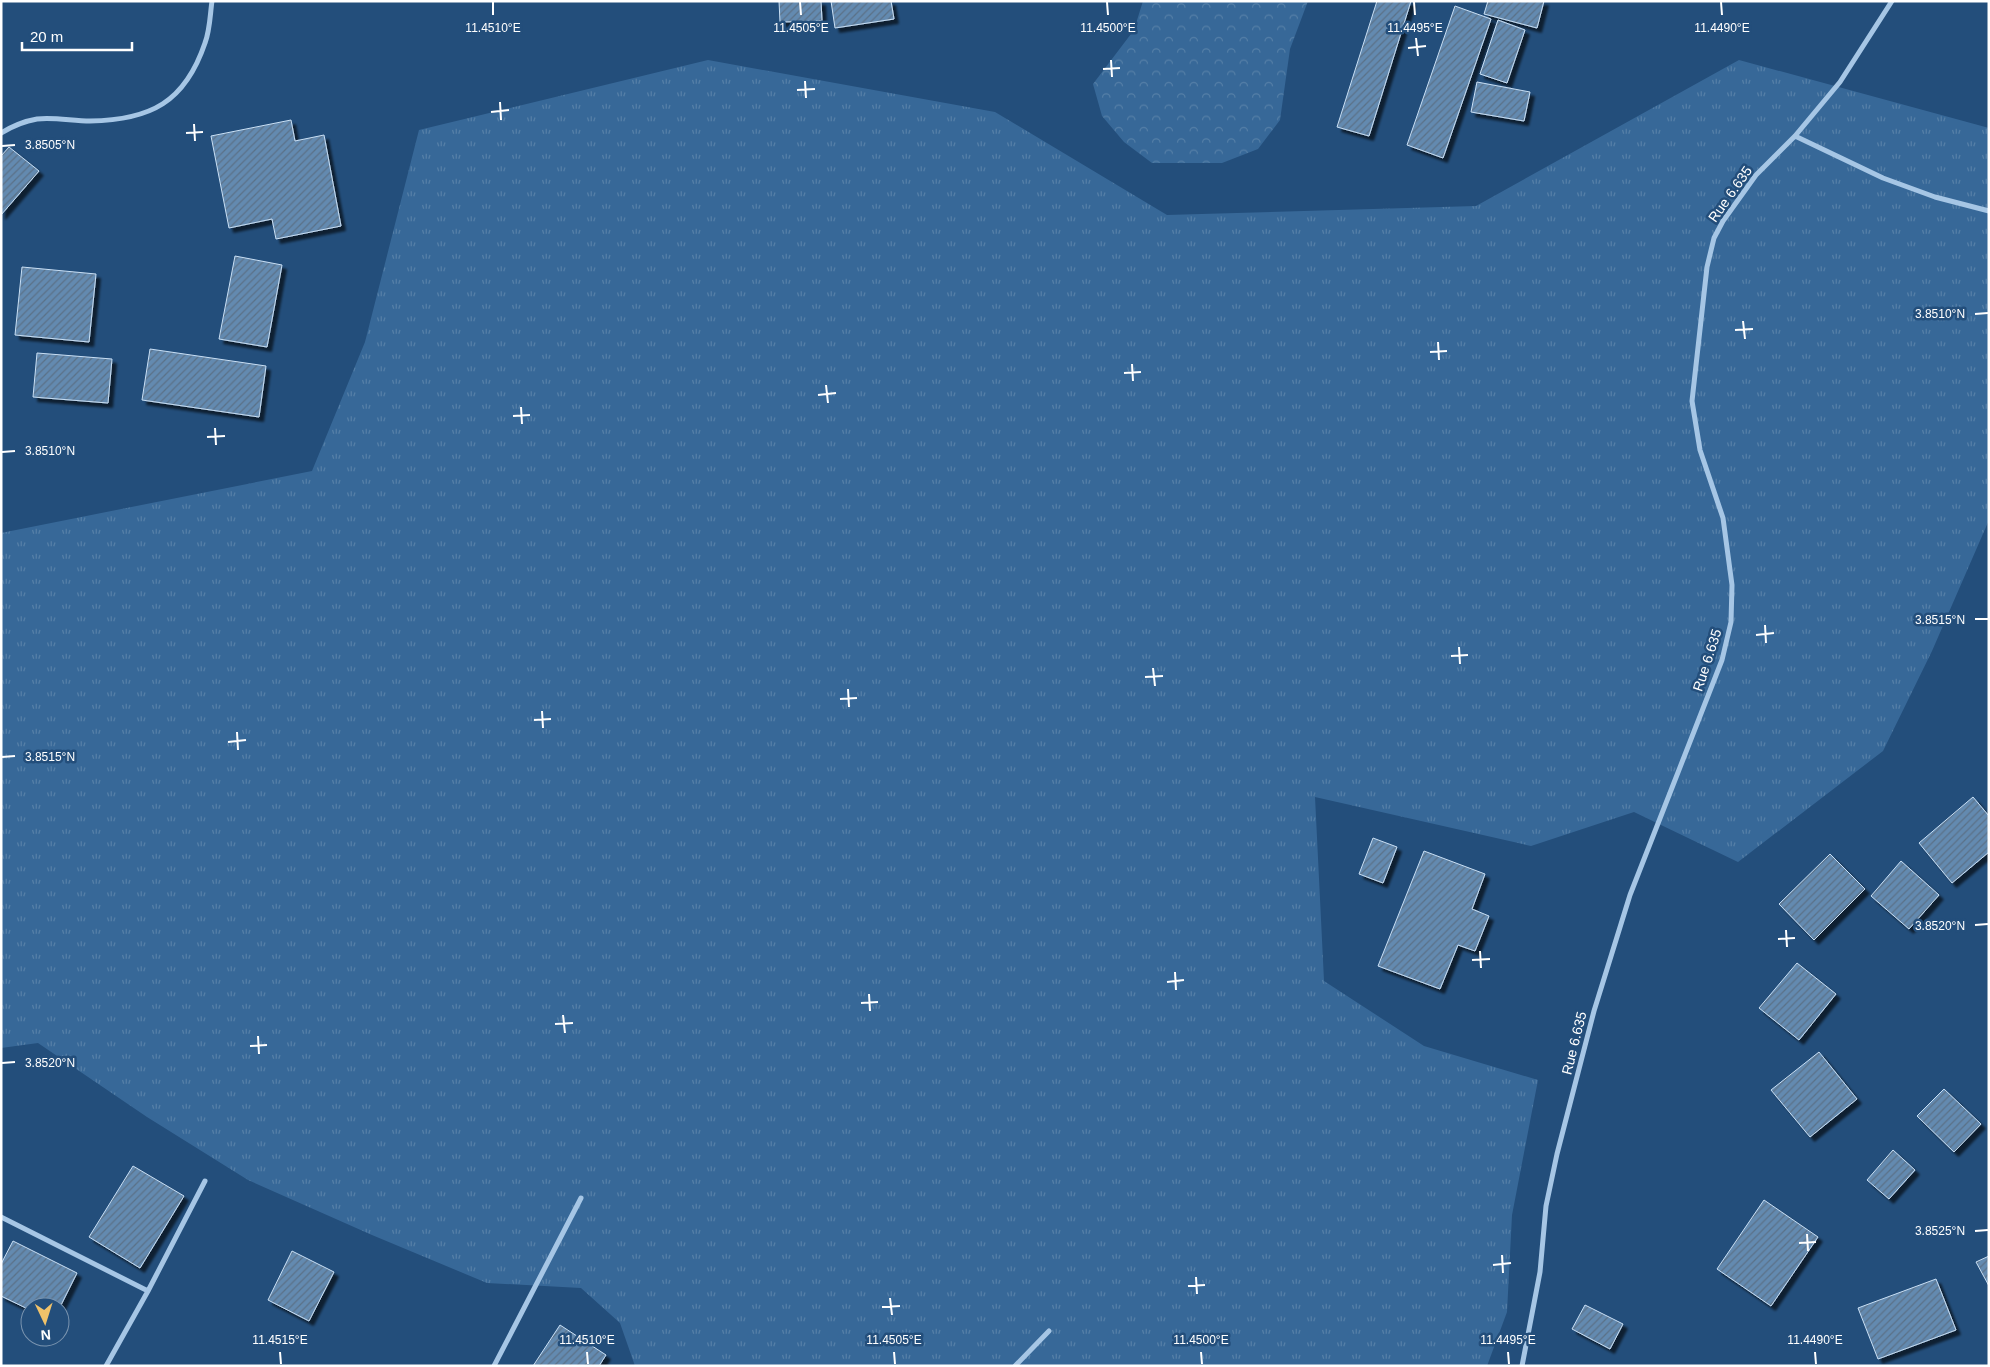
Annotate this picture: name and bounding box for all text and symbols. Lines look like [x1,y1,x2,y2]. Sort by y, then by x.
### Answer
scale bar [22,20,132,52]
text: 11.4510°E [465,21,521,35]
text: 11.4505°E [773,21,829,35]
text: 11.4500°E [1080,21,1136,35]
text: 11.4495°E [1387,21,1443,35]
text: 11.4490°E [1694,21,1750,35]
text: 20 m [30,28,63,45]
text: 3.8505°N [25,138,75,152]
street label: Rue 6.635 [1705,163,1755,225]
text: 3.8510°N [1915,307,1965,321]
text: 3.8510°N [25,444,75,458]
text: 3.8515°N [1915,613,1965,627]
street label: Rue 6.635 [1689,627,1725,693]
text: 3.8515°N [25,750,75,764]
text: 3.8520°N [1915,919,1965,933]
street label: Rue 6.635 [1558,1010,1590,1076]
text: 3.8520°N [25,1056,75,1070]
text: 3.8525°N [1915,1224,1965,1238]
north arrow [20,1297,70,1347]
text: N [40,1327,52,1343]
text: 11.4515°E [252,1333,308,1347]
text: 11.4510°E [559,1333,615,1347]
text: 11.4505°E [866,1333,922,1347]
text: 11.4500°E [1173,1333,1229,1347]
text: 11.4495°E [1480,1333,1536,1347]
text: 11.4490°E [1787,1333,1843,1347]

